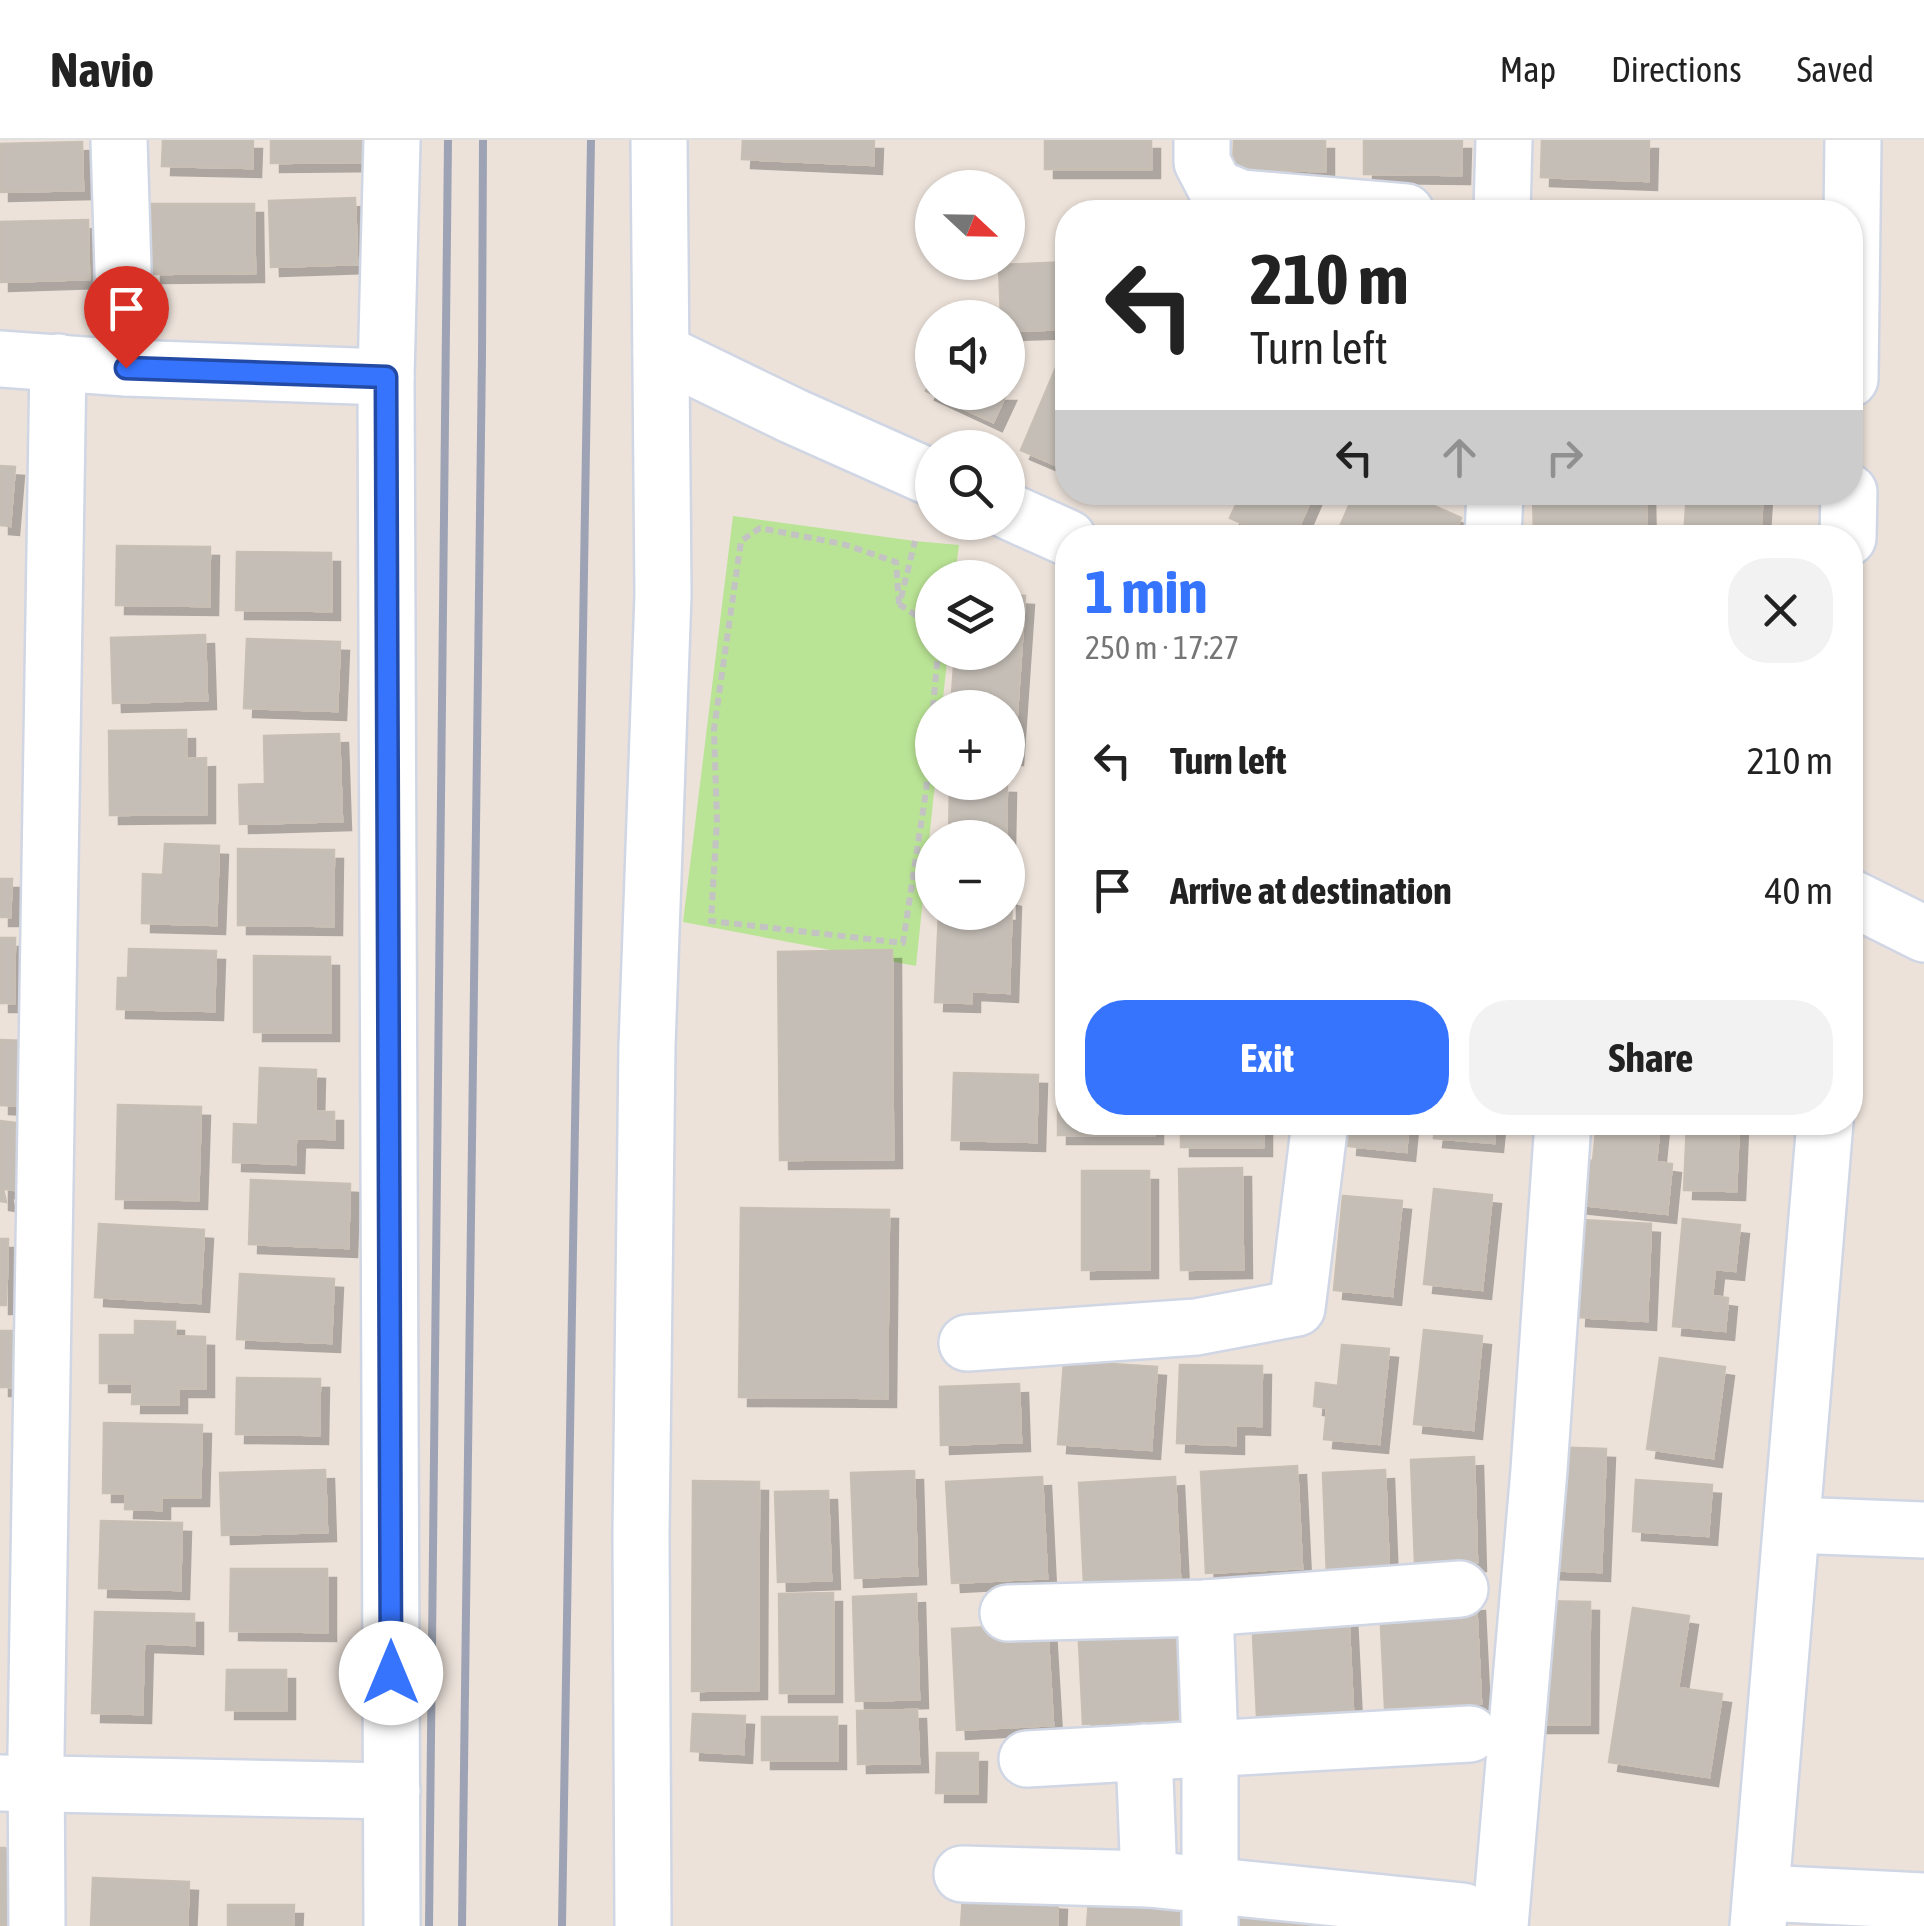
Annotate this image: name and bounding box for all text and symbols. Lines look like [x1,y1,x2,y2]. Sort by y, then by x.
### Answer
text: Navio [50,42,154,97]
text: Map [1500,49,1556,89]
text: Directions [1611,49,1742,89]
text: Saved [1797,49,1874,89]
north arrow [915,170,1025,280]
map controls [915,170,1025,930]
text: 210 m [1250,239,1409,319]
icon: left [1085,240,1215,370]
pin [84,266,169,369]
icon: arrive [99,281,154,336]
button: sound [915,300,1025,410]
text: Turn left [1250,322,1388,374]
button: search [915,430,1025,540]
icon: left [1327,430,1382,485]
icon: ahead [1432,430,1487,485]
icon: right [1537,430,1592,485]
text: 1 min [1085,557,1208,626]
button: close [1728,558,1833,663]
button: layers [915,560,1025,670]
text: 250 m · 17:27 [1085,629,1239,666]
button: + [915,690,1025,800]
icon: left [1085,733,1140,788]
text: Turn left [1170,739,1286,782]
text: 210 m [1747,739,1833,782]
button: − [915,820,1025,930]
icon: arrive [1085,863,1140,918]
text: Arrive at destination [1170,869,1452,912]
text: 40 m [1765,869,1833,912]
button: Exit [1085,1000,1449,1115]
button: Share [1469,1000,1833,1115]
position arrow [339,1621,443,1725]

